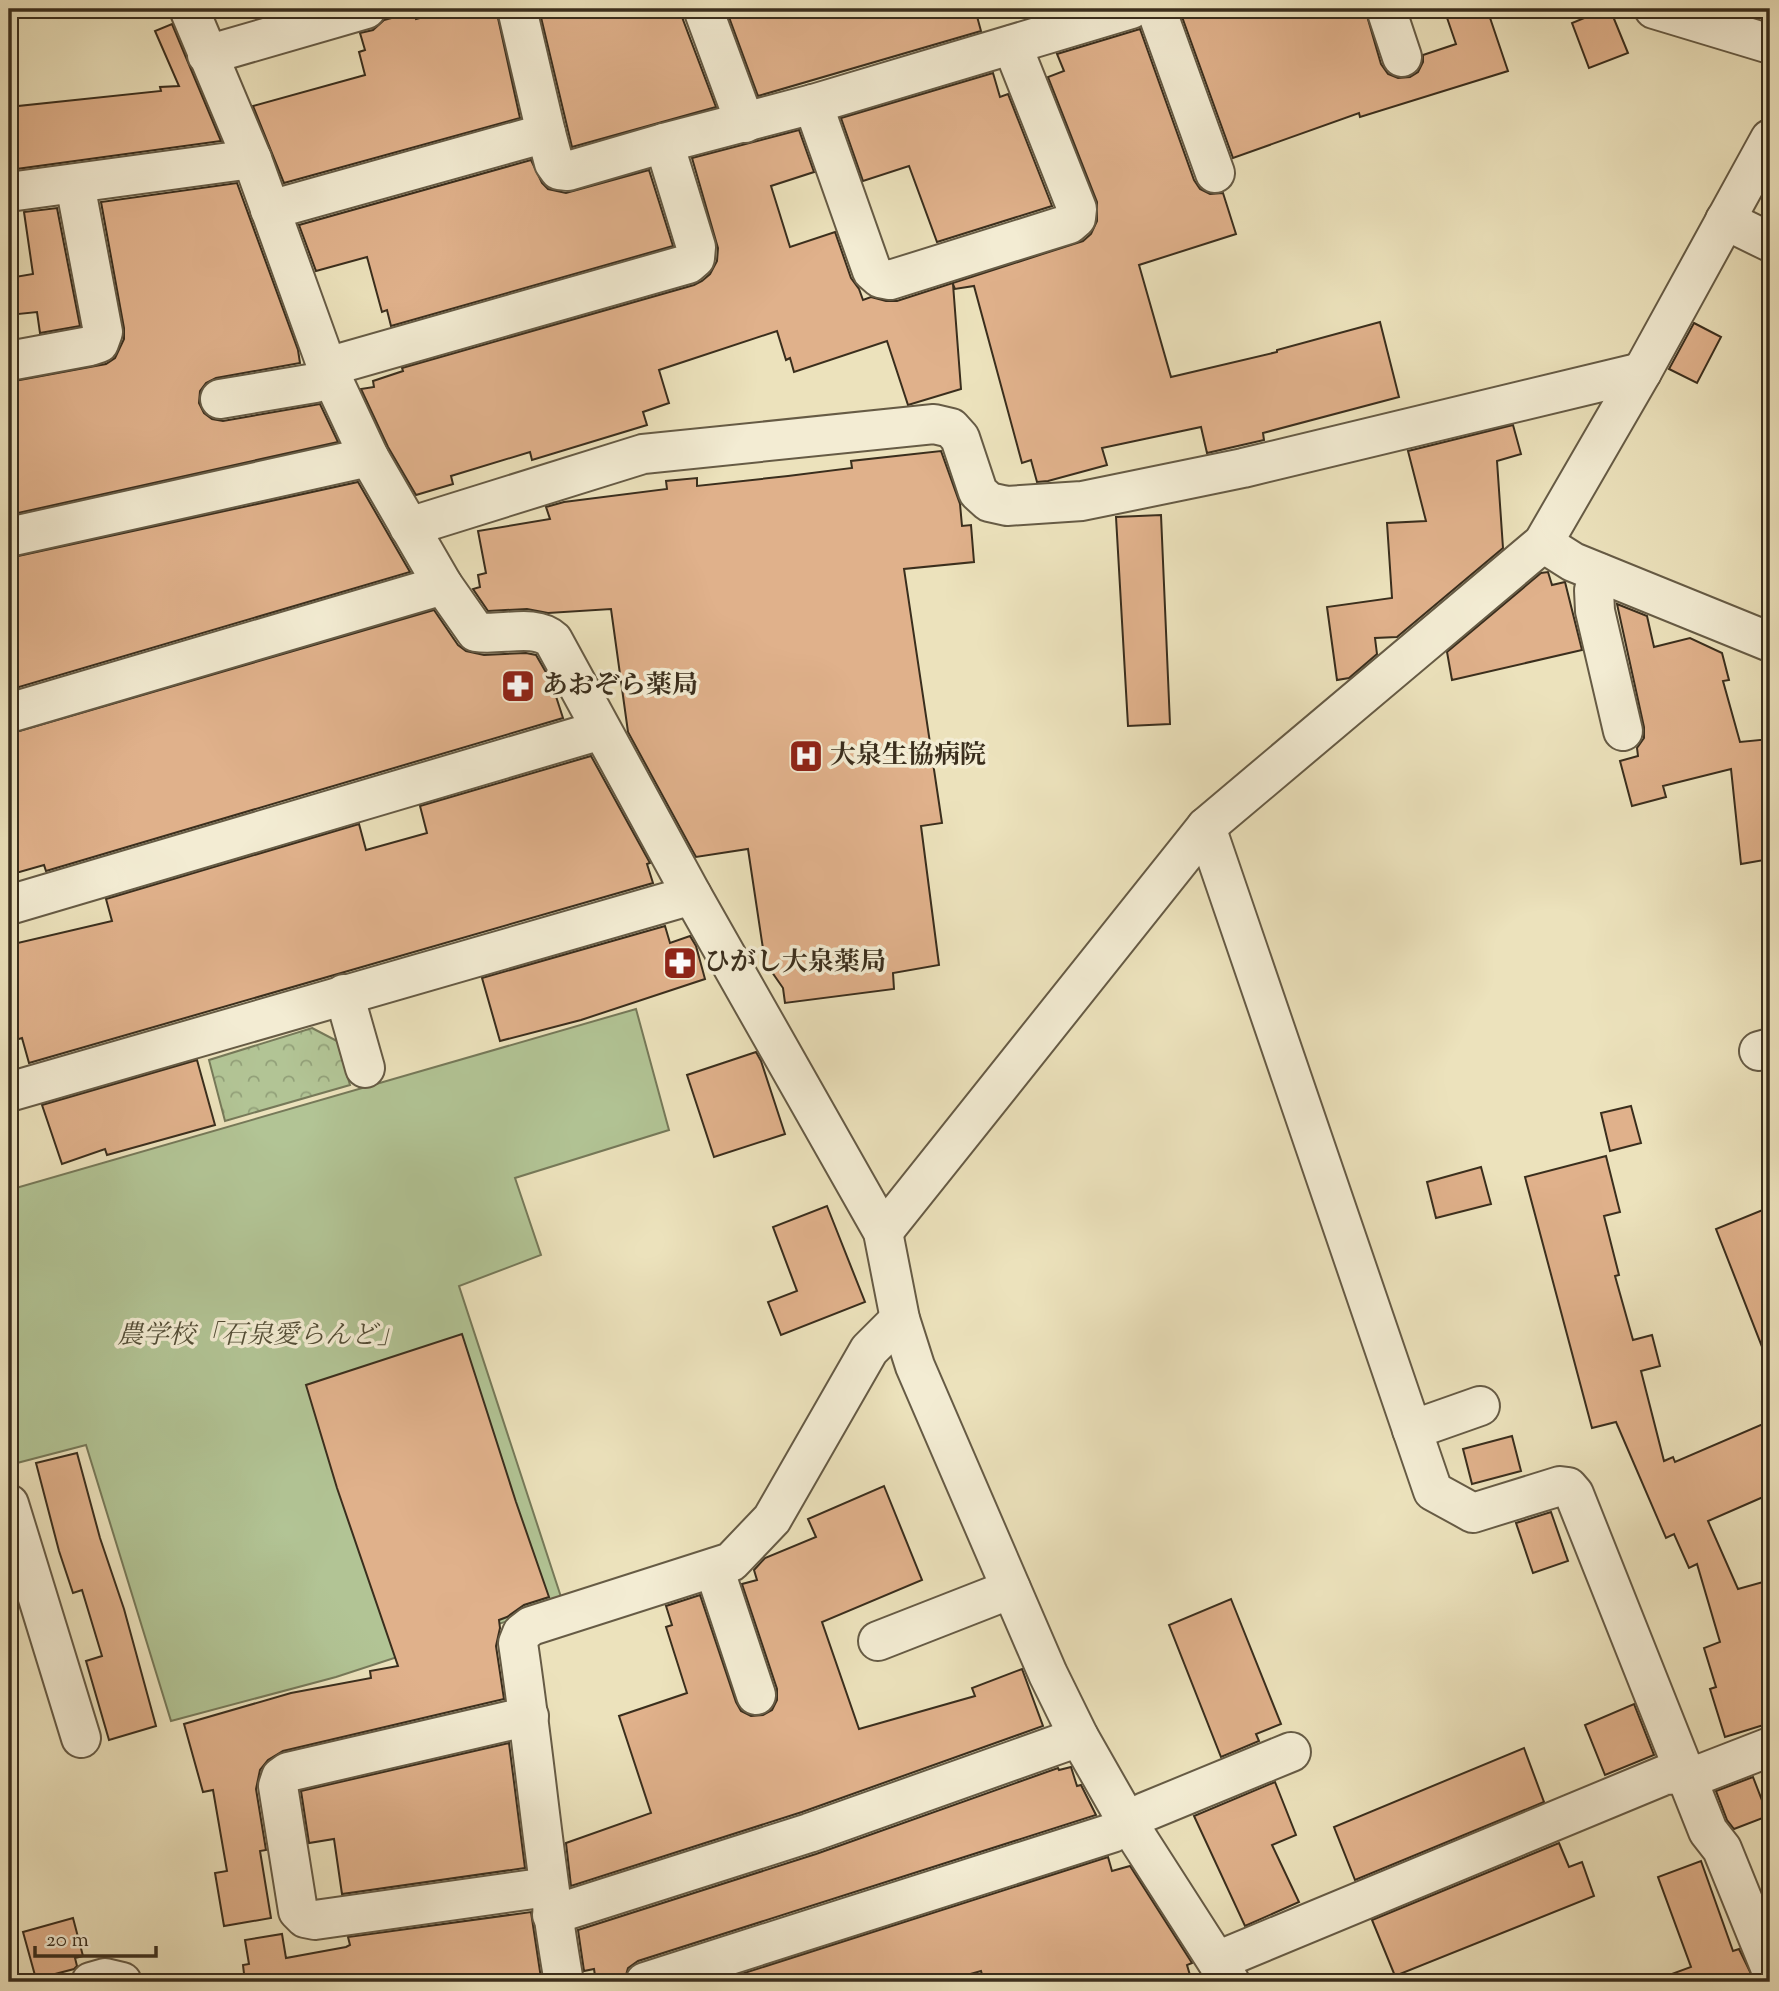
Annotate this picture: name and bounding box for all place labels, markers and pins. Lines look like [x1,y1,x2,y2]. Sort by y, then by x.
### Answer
pharmacy icon: あおぞら薬局 [499,667,537,705]
place label: あおぞら薬局 [542,668,698,705]
hospital icon: 大泉生協病院 [787,737,825,775]
place label: 大泉生協病院 [830,738,986,775]
pharmacy icon: ひがし大泉薬局 [661,944,699,982]
place label: ひがし大泉薬局 [704,945,886,982]

